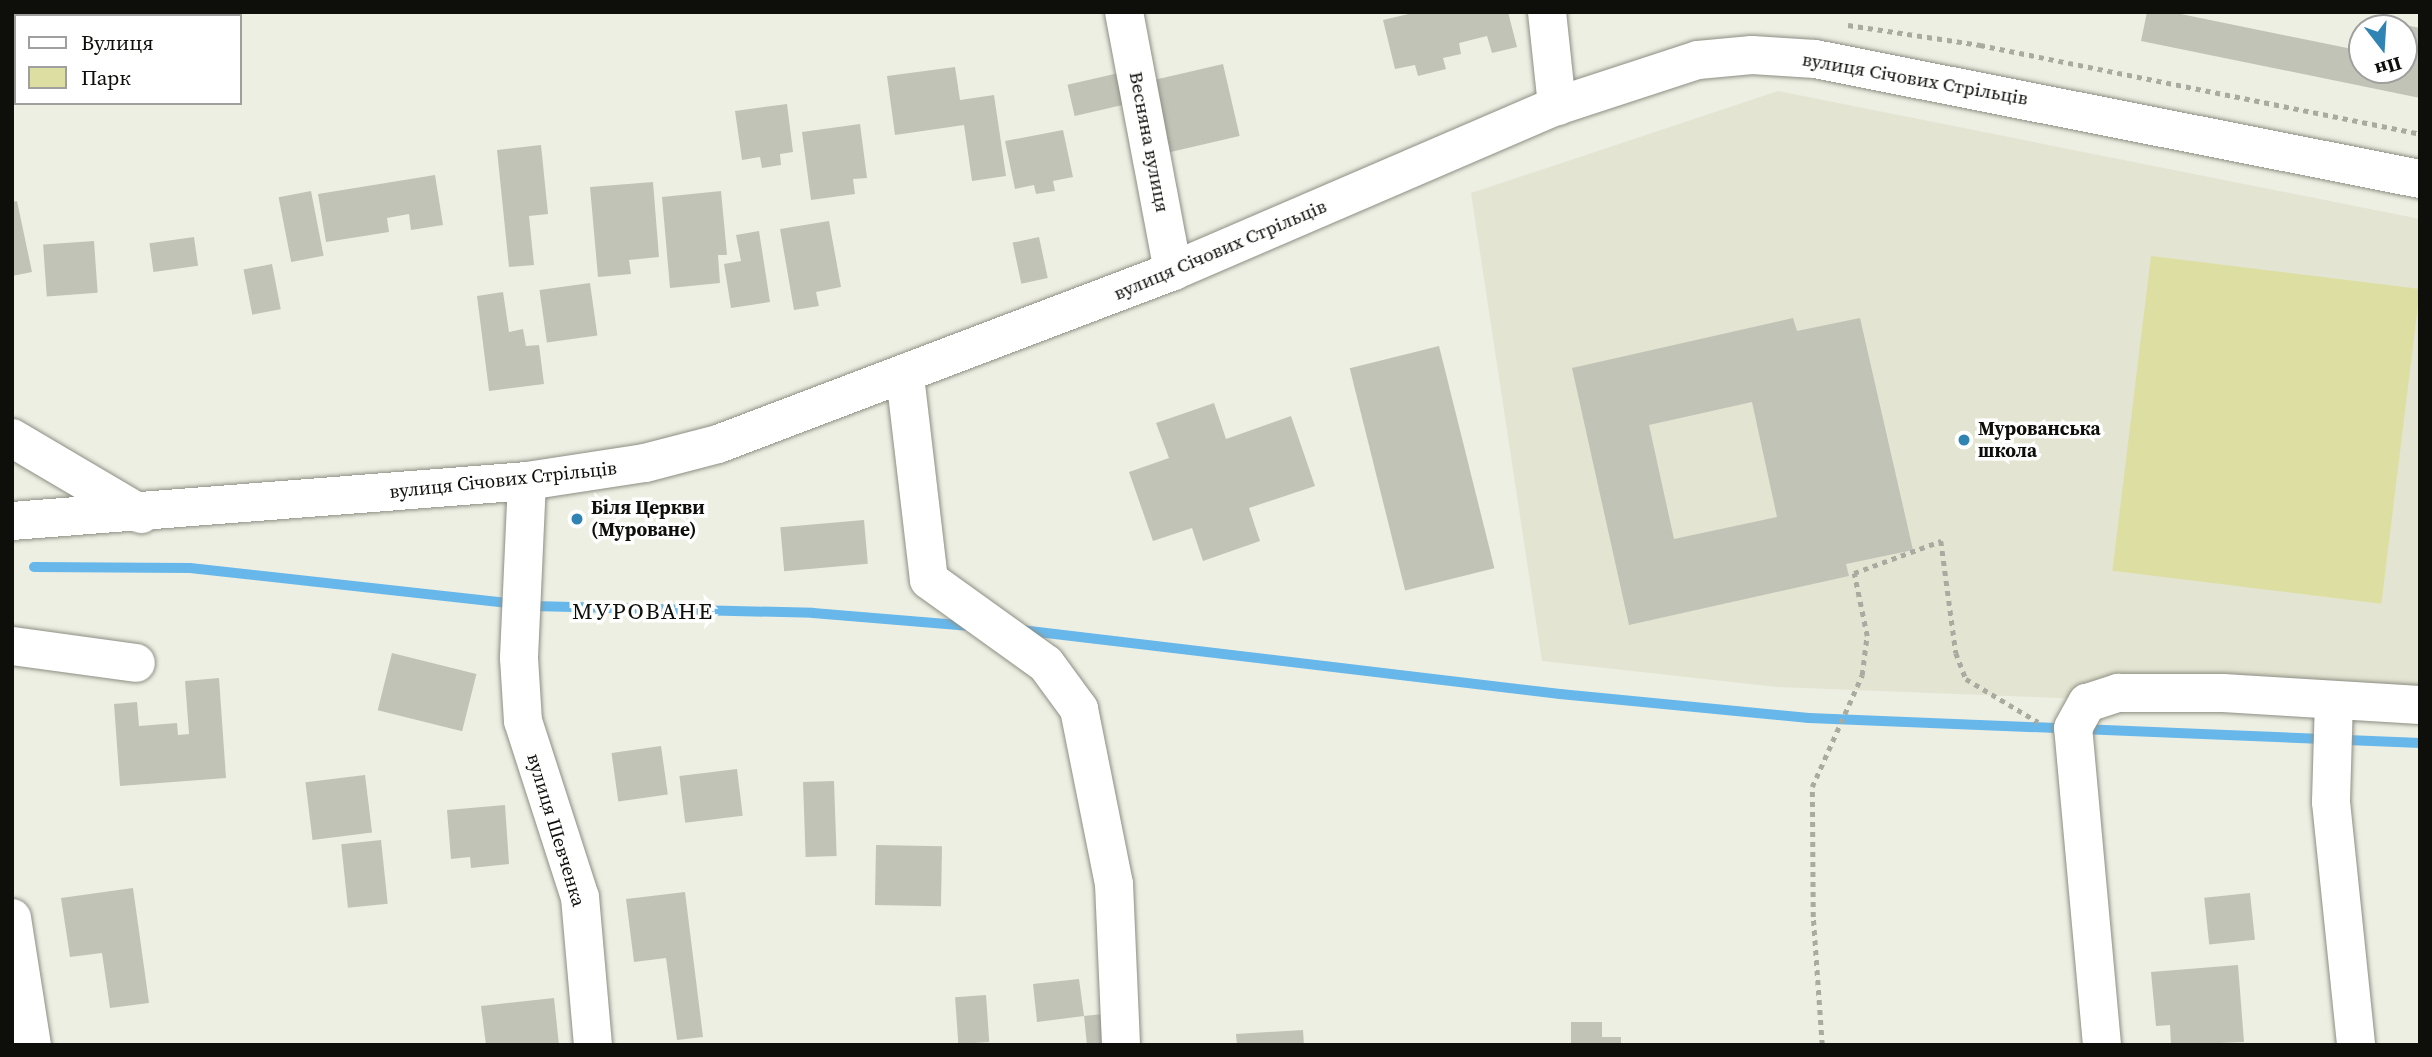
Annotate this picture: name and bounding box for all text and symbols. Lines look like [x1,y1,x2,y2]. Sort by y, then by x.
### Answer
legend [14,14,242,105]
north arrow [2348,14,2418,84]
text: Вулиця [81,28,154,57]
street label: вулиця Січових Стрільців [1800,48,2030,110]
text: Пн [2372,51,2405,83]
text: Парк [81,63,131,92]
street label: Весняна вулиця [1124,70,1174,214]
street label: вулиця Січових Стрільців [1110,195,1330,305]
place label: Мурованська школа [1978,418,2101,462]
marker: Мурованська школа [1956,432,1972,448]
street label: вулиця Січових Стрільців [388,457,618,503]
place label: Біля Церкви (Муроване) [591,497,705,541]
marker: Біля Церкви (Муроване) [569,511,585,527]
district label: МУРОВАНЕ [573,597,713,625]
street label: вулиця Шевченка [522,751,590,909]

